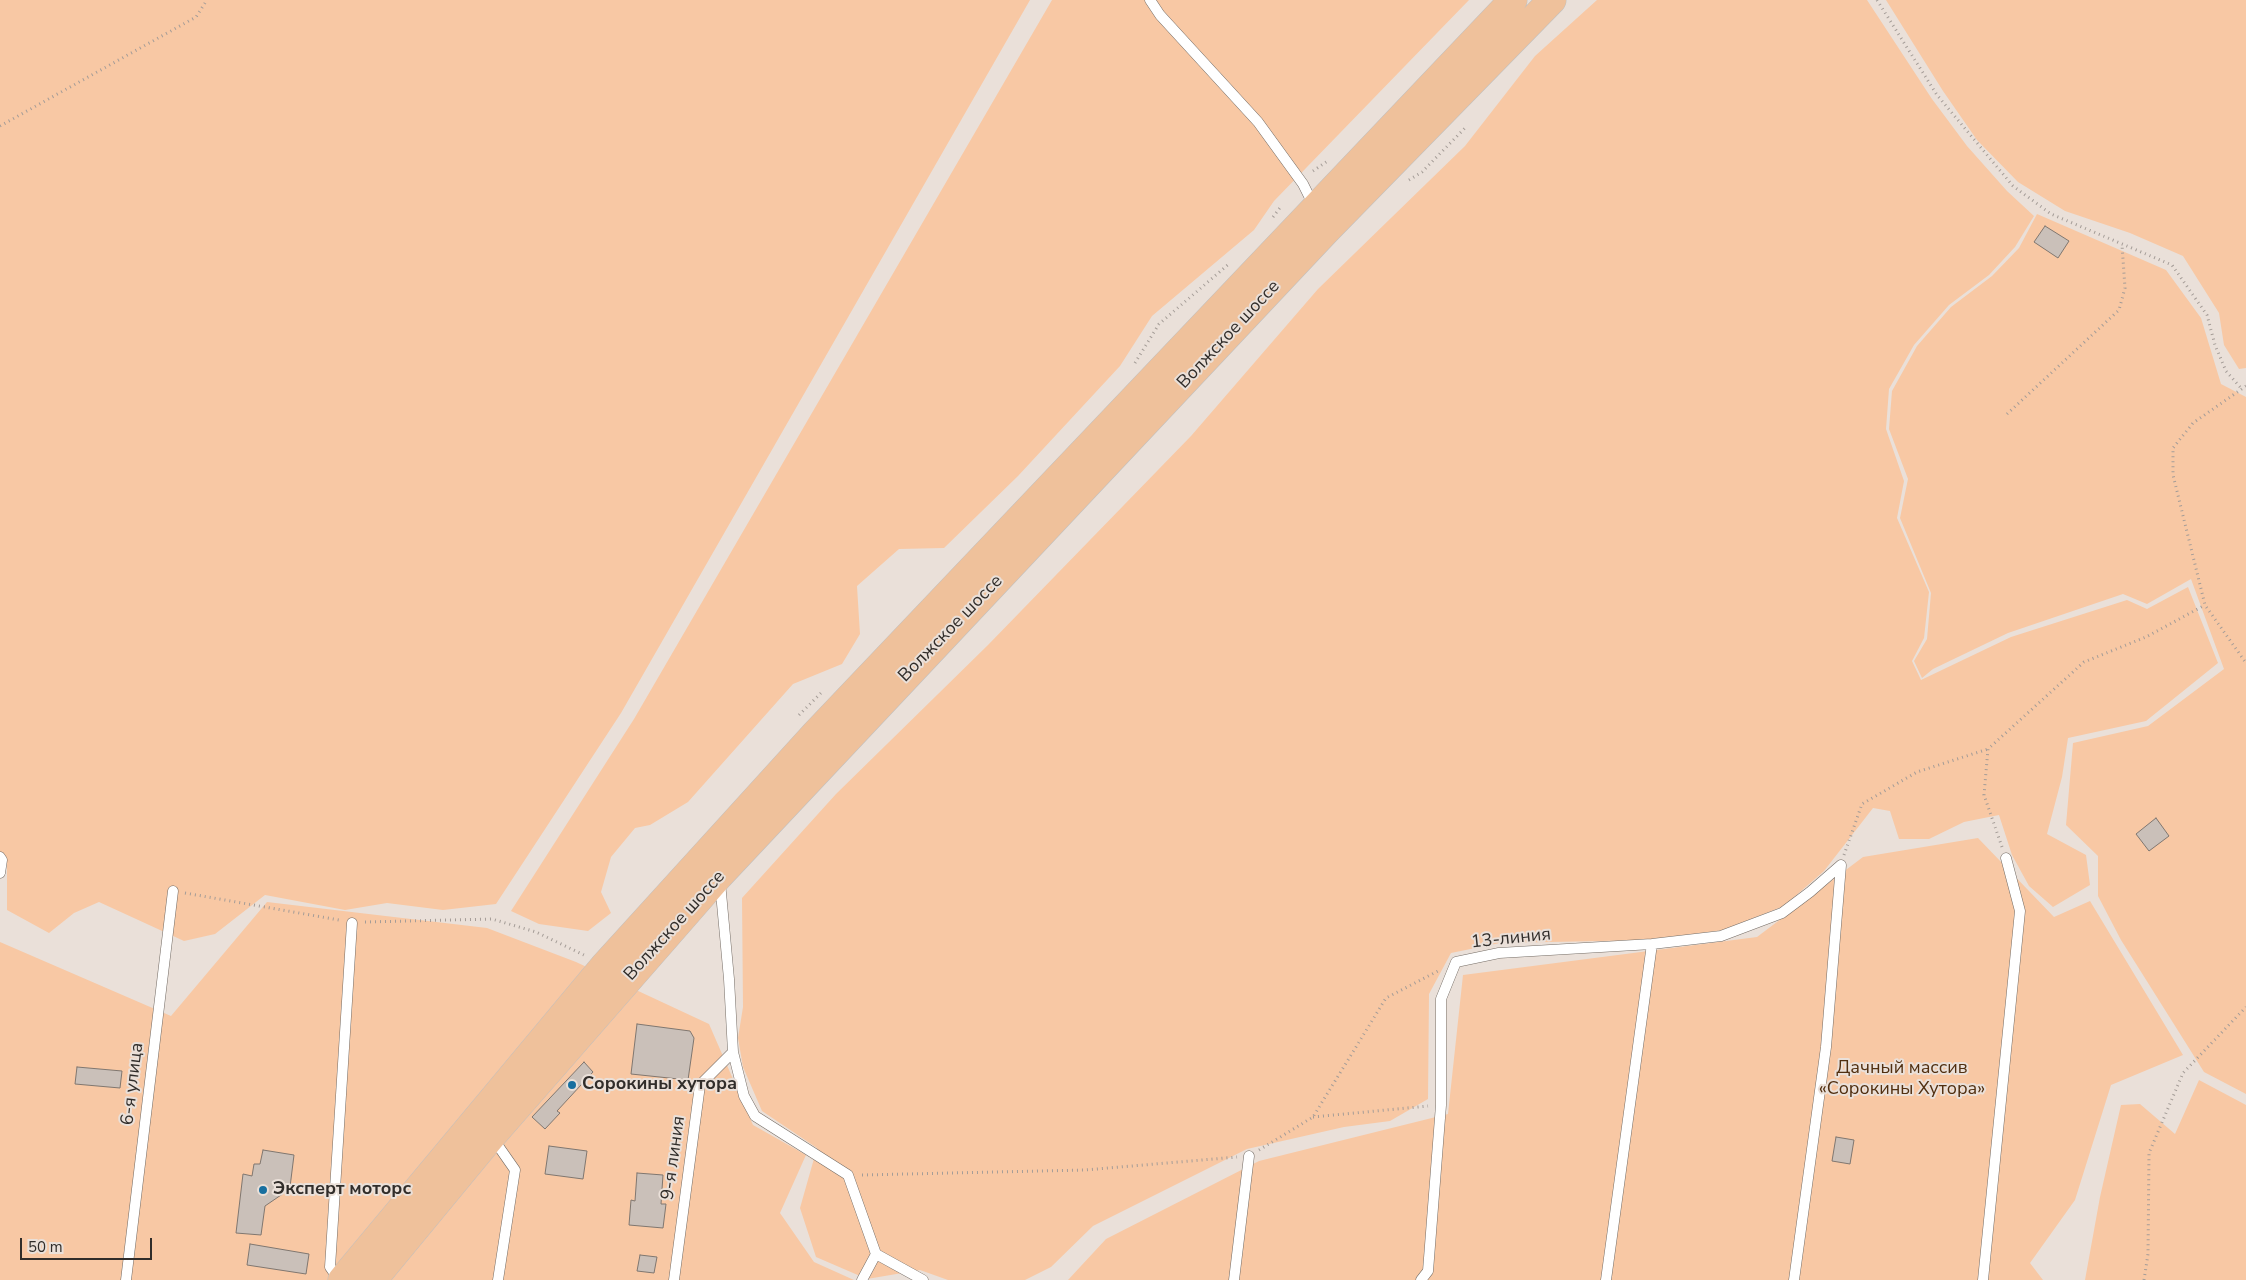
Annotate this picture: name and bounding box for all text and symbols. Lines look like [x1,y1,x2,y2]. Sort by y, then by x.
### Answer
street label: Волжское шоссе [1173,276,1285,394]
street label: Волжское шоссе [894,571,1008,687]
street label: Волжское шоссе [620,867,730,985]
street label: 13-линия [1470,924,1552,954]
street label: 6-я улица [117,1042,149,1126]
park label: Дачный массив «Сорокины Хутора» [1819,1058,1985,1100]
place label: Сорокины хутора [582,1074,737,1096]
marker: Сорокины хутора [566,1079,578,1091]
street label: 9-я линия [657,1115,691,1201]
place label: Эксперт моторс [273,1179,411,1201]
marker: Эксперт моторс [257,1184,269,1196]
scale bar [22,1228,155,1260]
text: 50 m [28,1237,63,1257]

